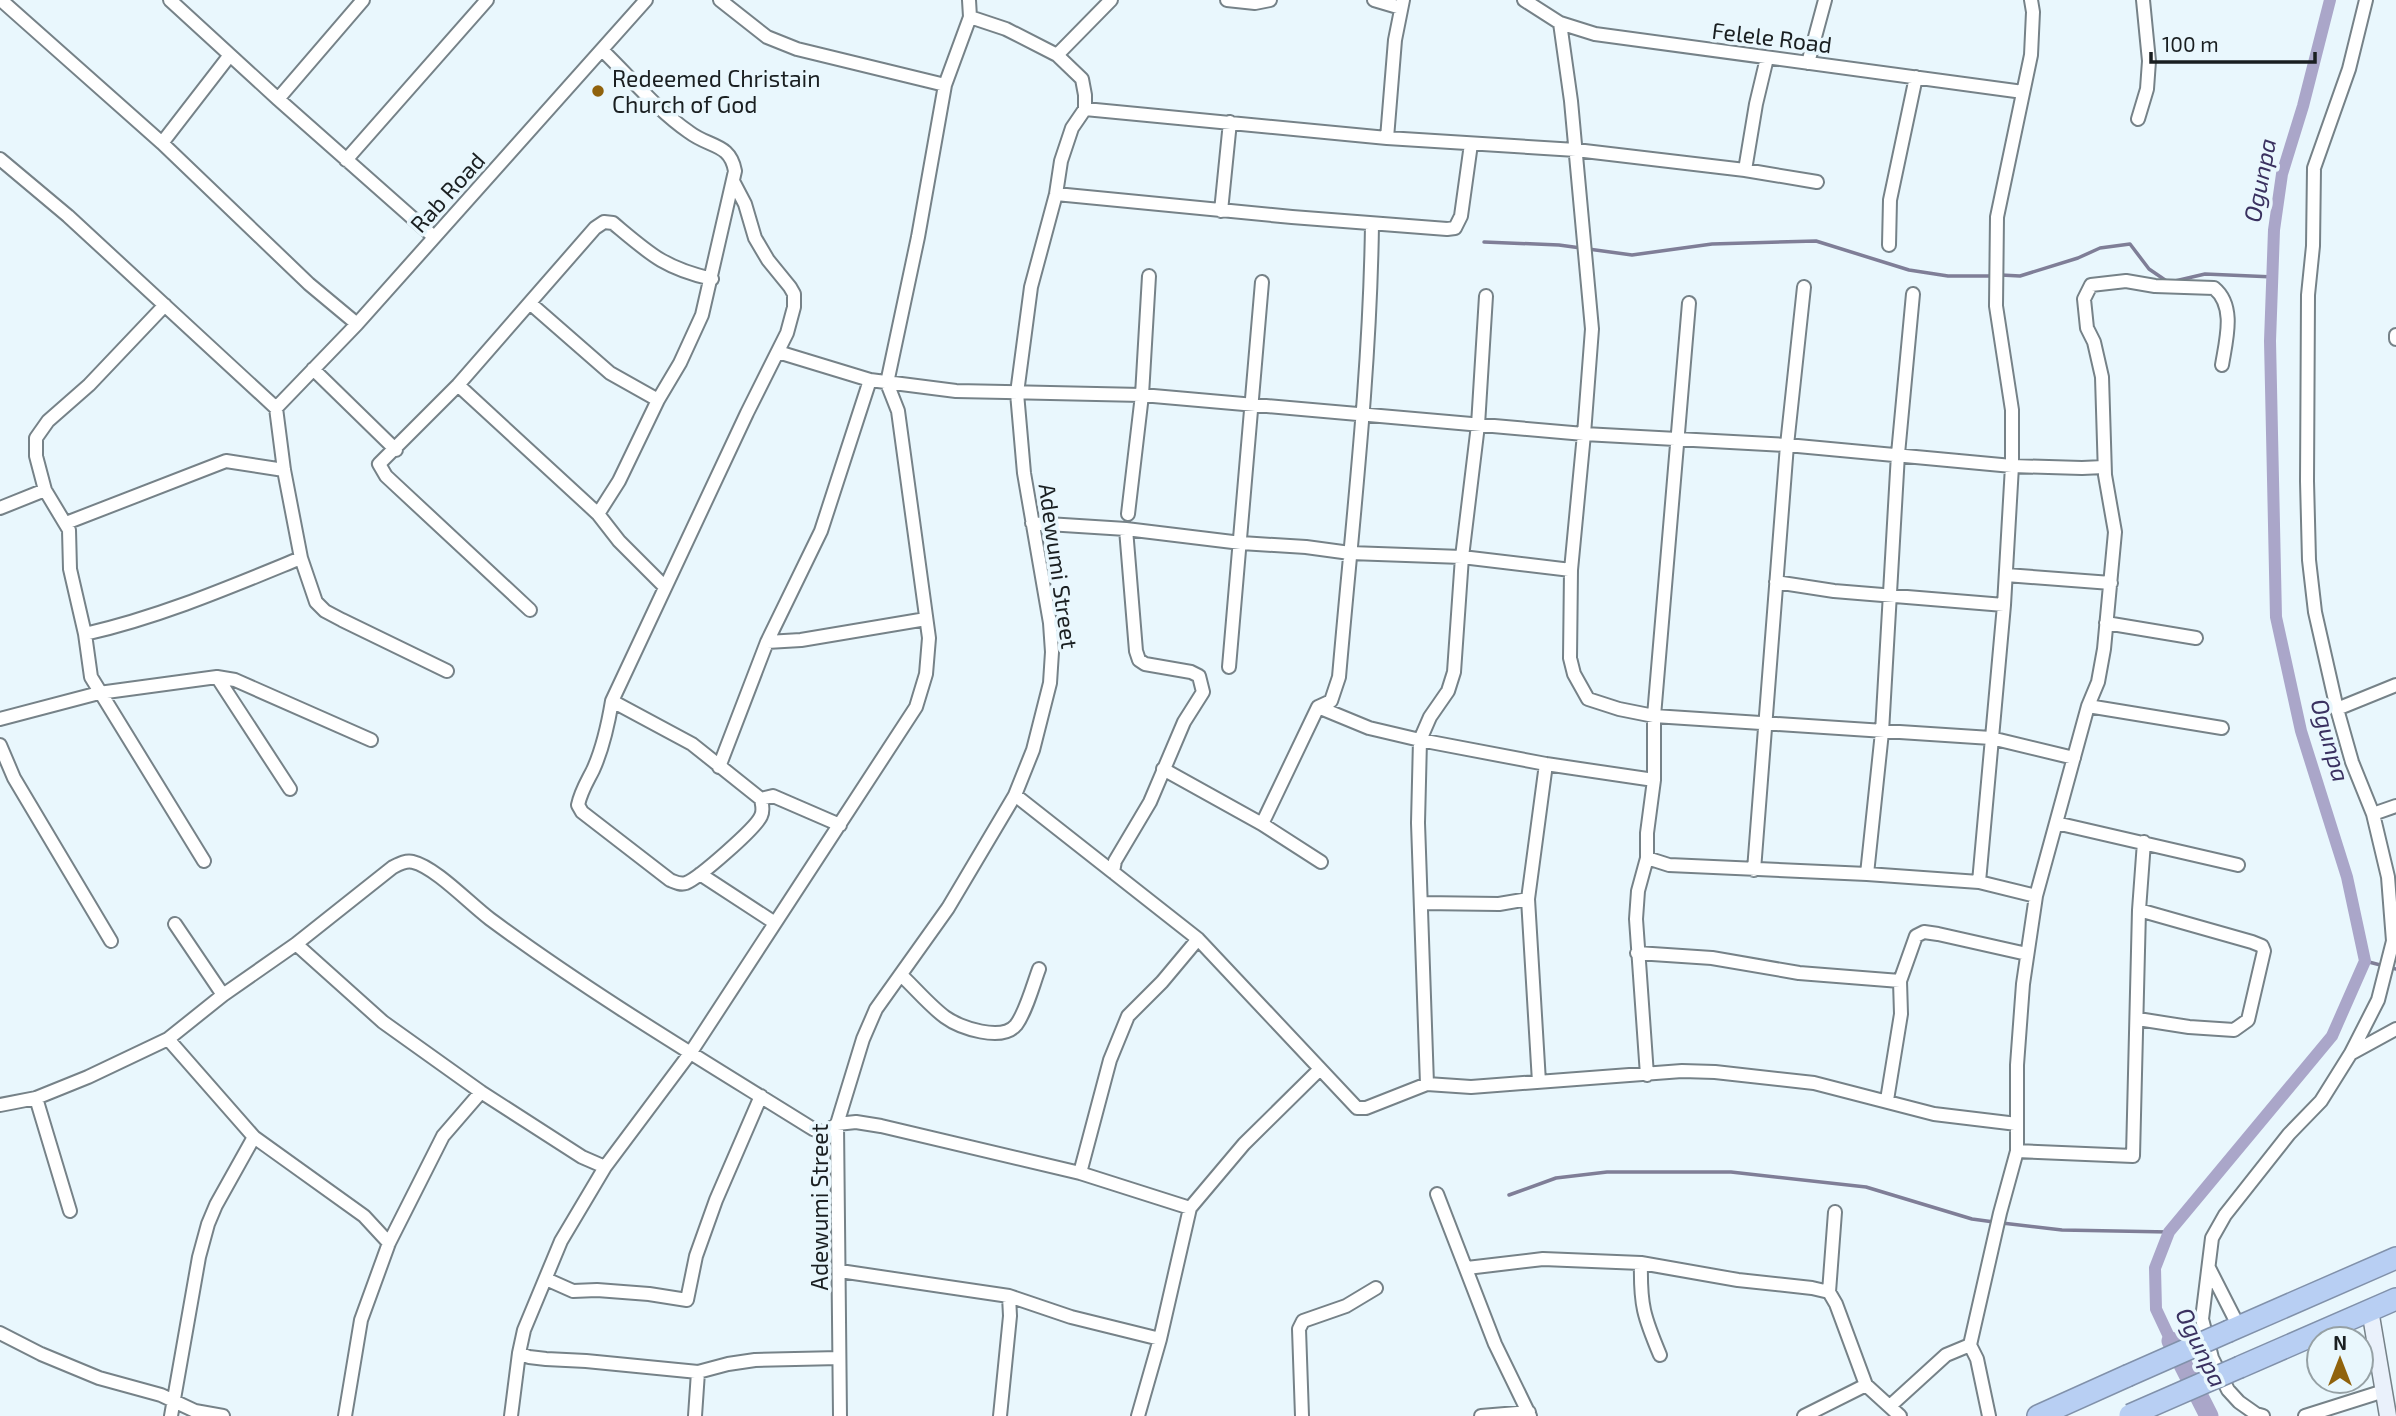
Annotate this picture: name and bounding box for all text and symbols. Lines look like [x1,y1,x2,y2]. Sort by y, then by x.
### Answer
street label: Felele Road [1710,16,1834,58]
scale bar [2151,21,2316,65]
text: 100 m [2162,31,2219,56]
place label: Redeemed Christain Church of God [612,64,821,118]
marker: Redeemed Christain Church of God [590,83,606,99]
water label: Ogunpa [2237,136,2281,224]
street label: Rab Road [404,146,490,238]
street label: Adewumi Street [1034,481,1085,651]
water label: Ogunpa [2305,695,2357,785]
street label: Adewumi Street [805,1123,833,1290]
water label: Ogunpa [2170,1303,2234,1391]
north arrow [2305,1325,2375,1395]
text: N [2333,1331,2347,1354]

